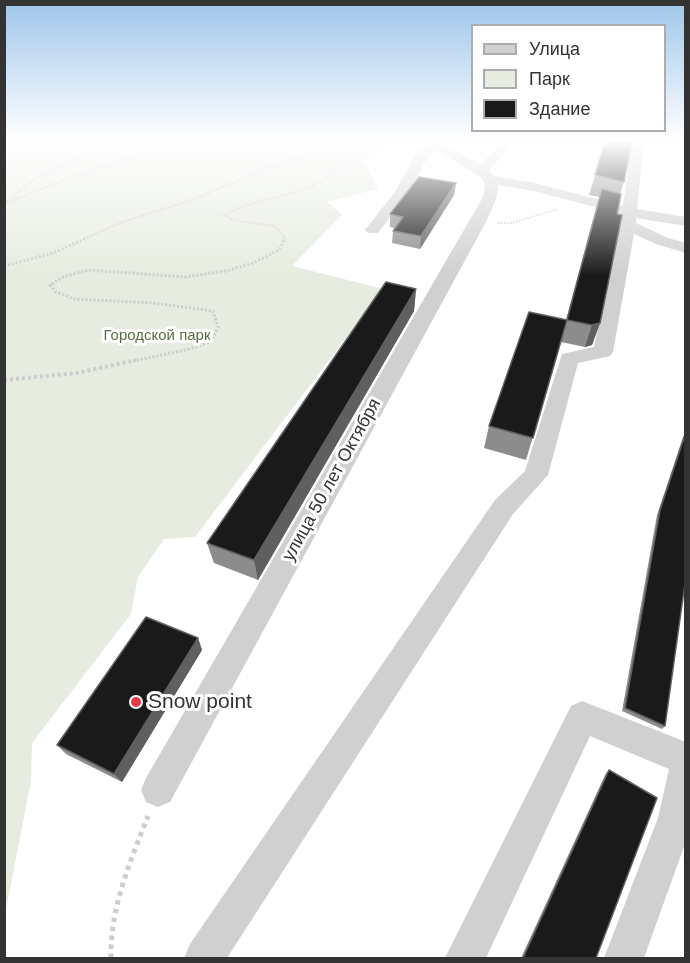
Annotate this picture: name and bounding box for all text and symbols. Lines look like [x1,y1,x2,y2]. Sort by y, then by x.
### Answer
legend [471,24,666,132]
text: Улица [529,39,580,59]
text: Парк [529,69,570,89]
text: Здание [529,99,590,119]
park label: Городской парк [103,327,211,345]
street label: улица 50 лет Октября [278,395,386,565]
place label: Snow point [148,689,252,715]
marker: Snow point [129,695,143,709]

